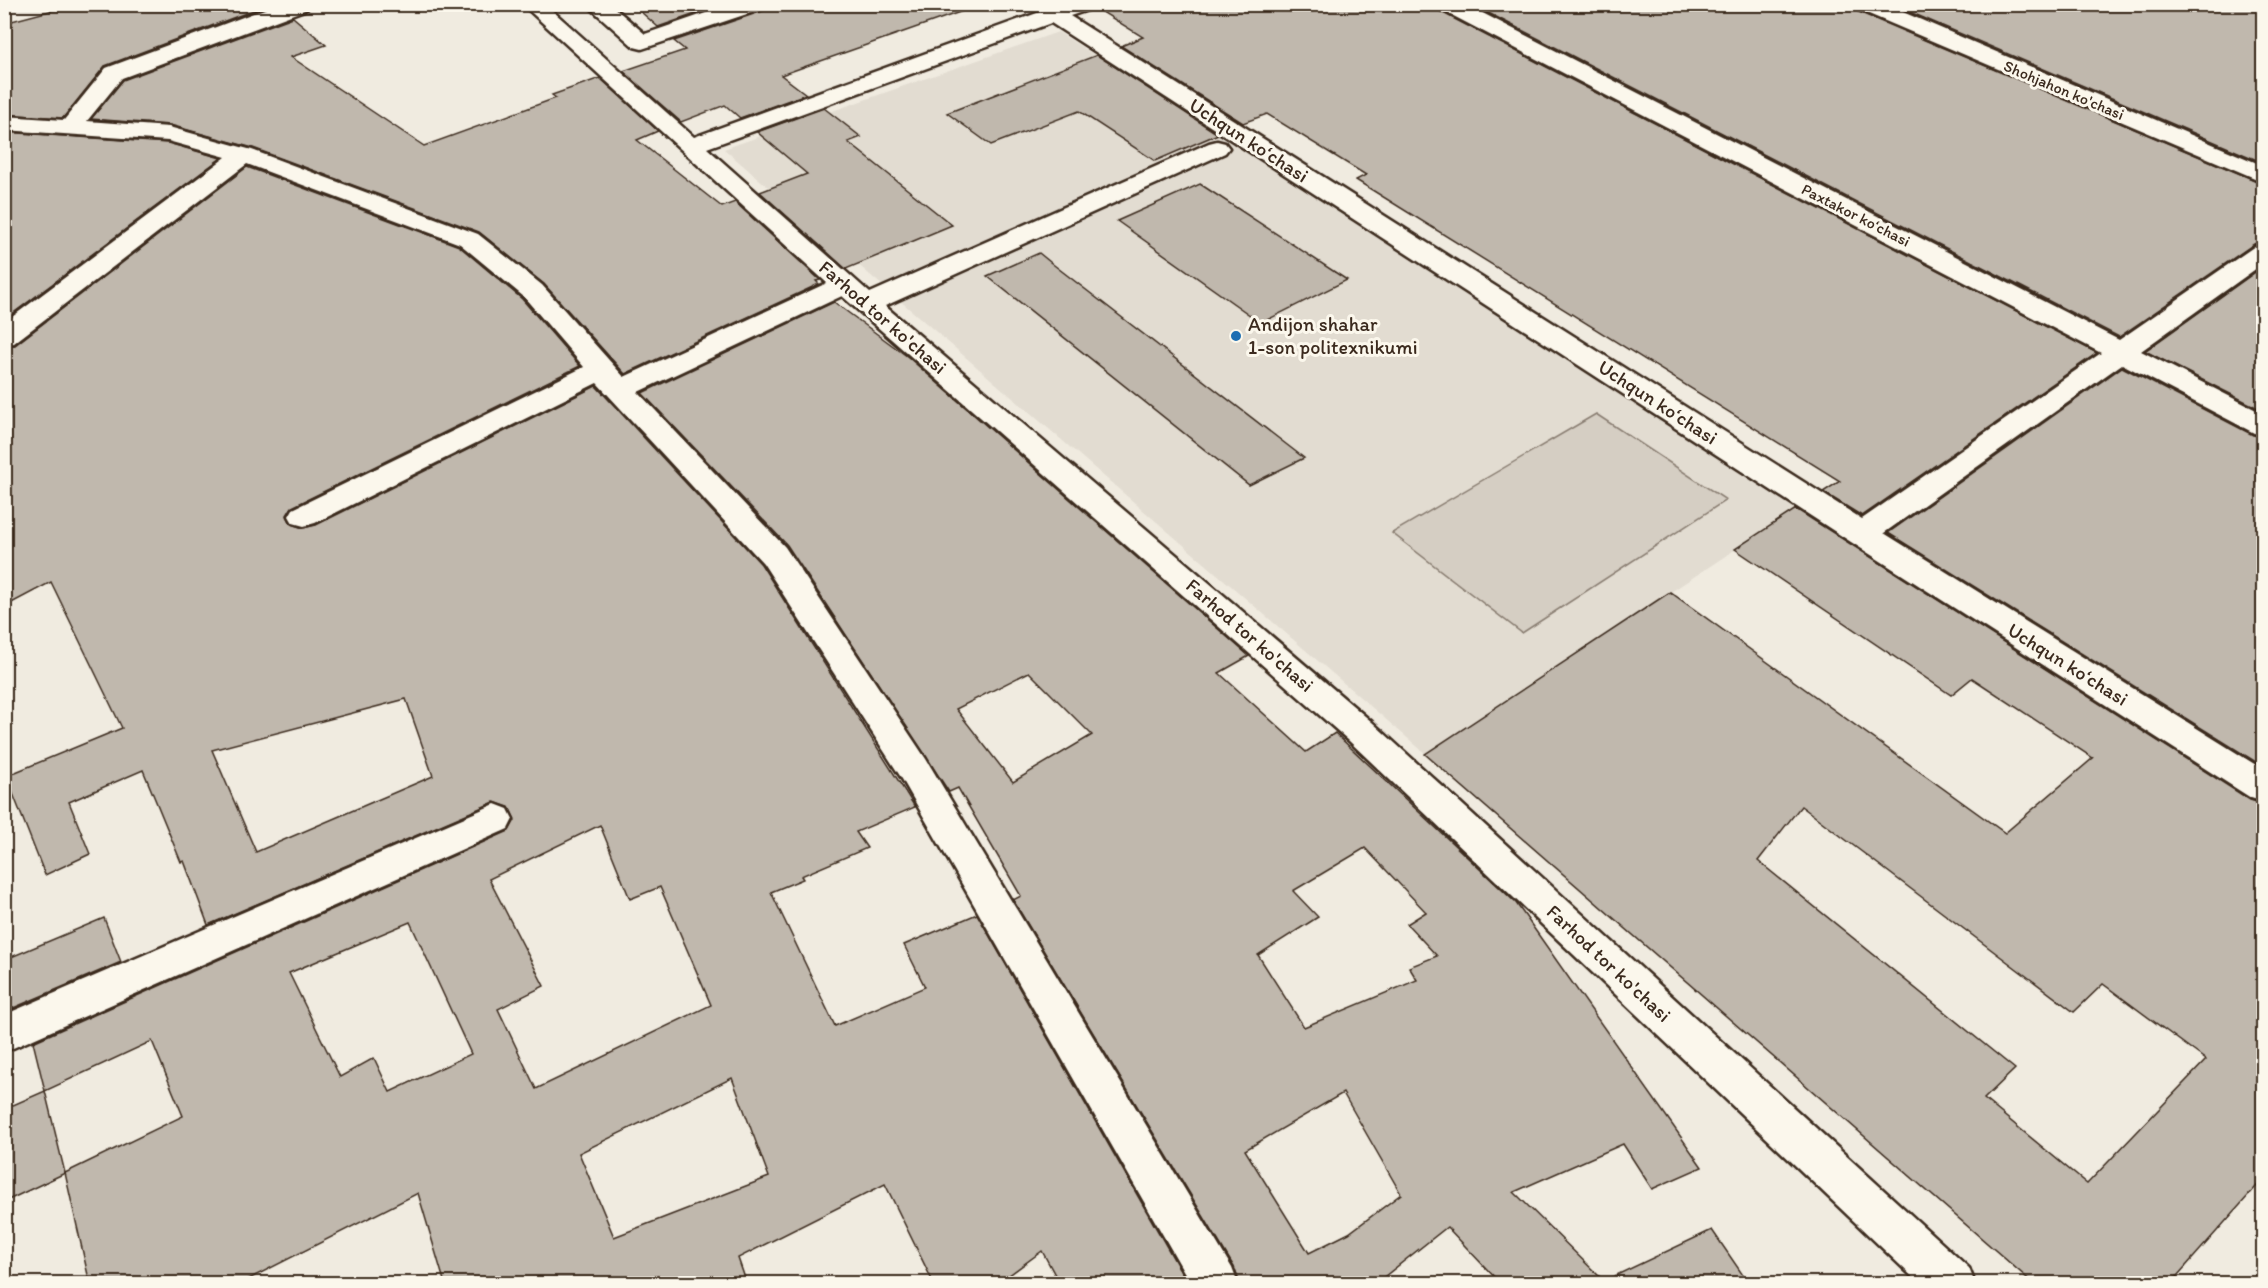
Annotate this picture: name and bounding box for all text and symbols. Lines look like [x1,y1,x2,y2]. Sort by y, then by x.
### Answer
street label: Shohjahon ko'chasi [2001,56,2127,124]
street label: Uchqun koʻchasi [1185,92,1313,188]
street label: Paxtakor koʻchasi [1798,179,1914,251]
street label: Farhod tor ko'chasi [814,255,952,379]
place label: Andijon shahar 1-son politexnikumi [1248,312,1418,359]
marker: Andijon shahar 1-son politexnikumi [1229,329,1243,343]
street label: Uchqun koʻchasi [1594,354,1722,450]
street label: Farhod tor ko'chasi [1181,573,1319,697]
street label: Uchqun koʻchasi [2003,617,2133,711]
street label: Farhod tor ko'chasi [1542,899,1676,1027]

